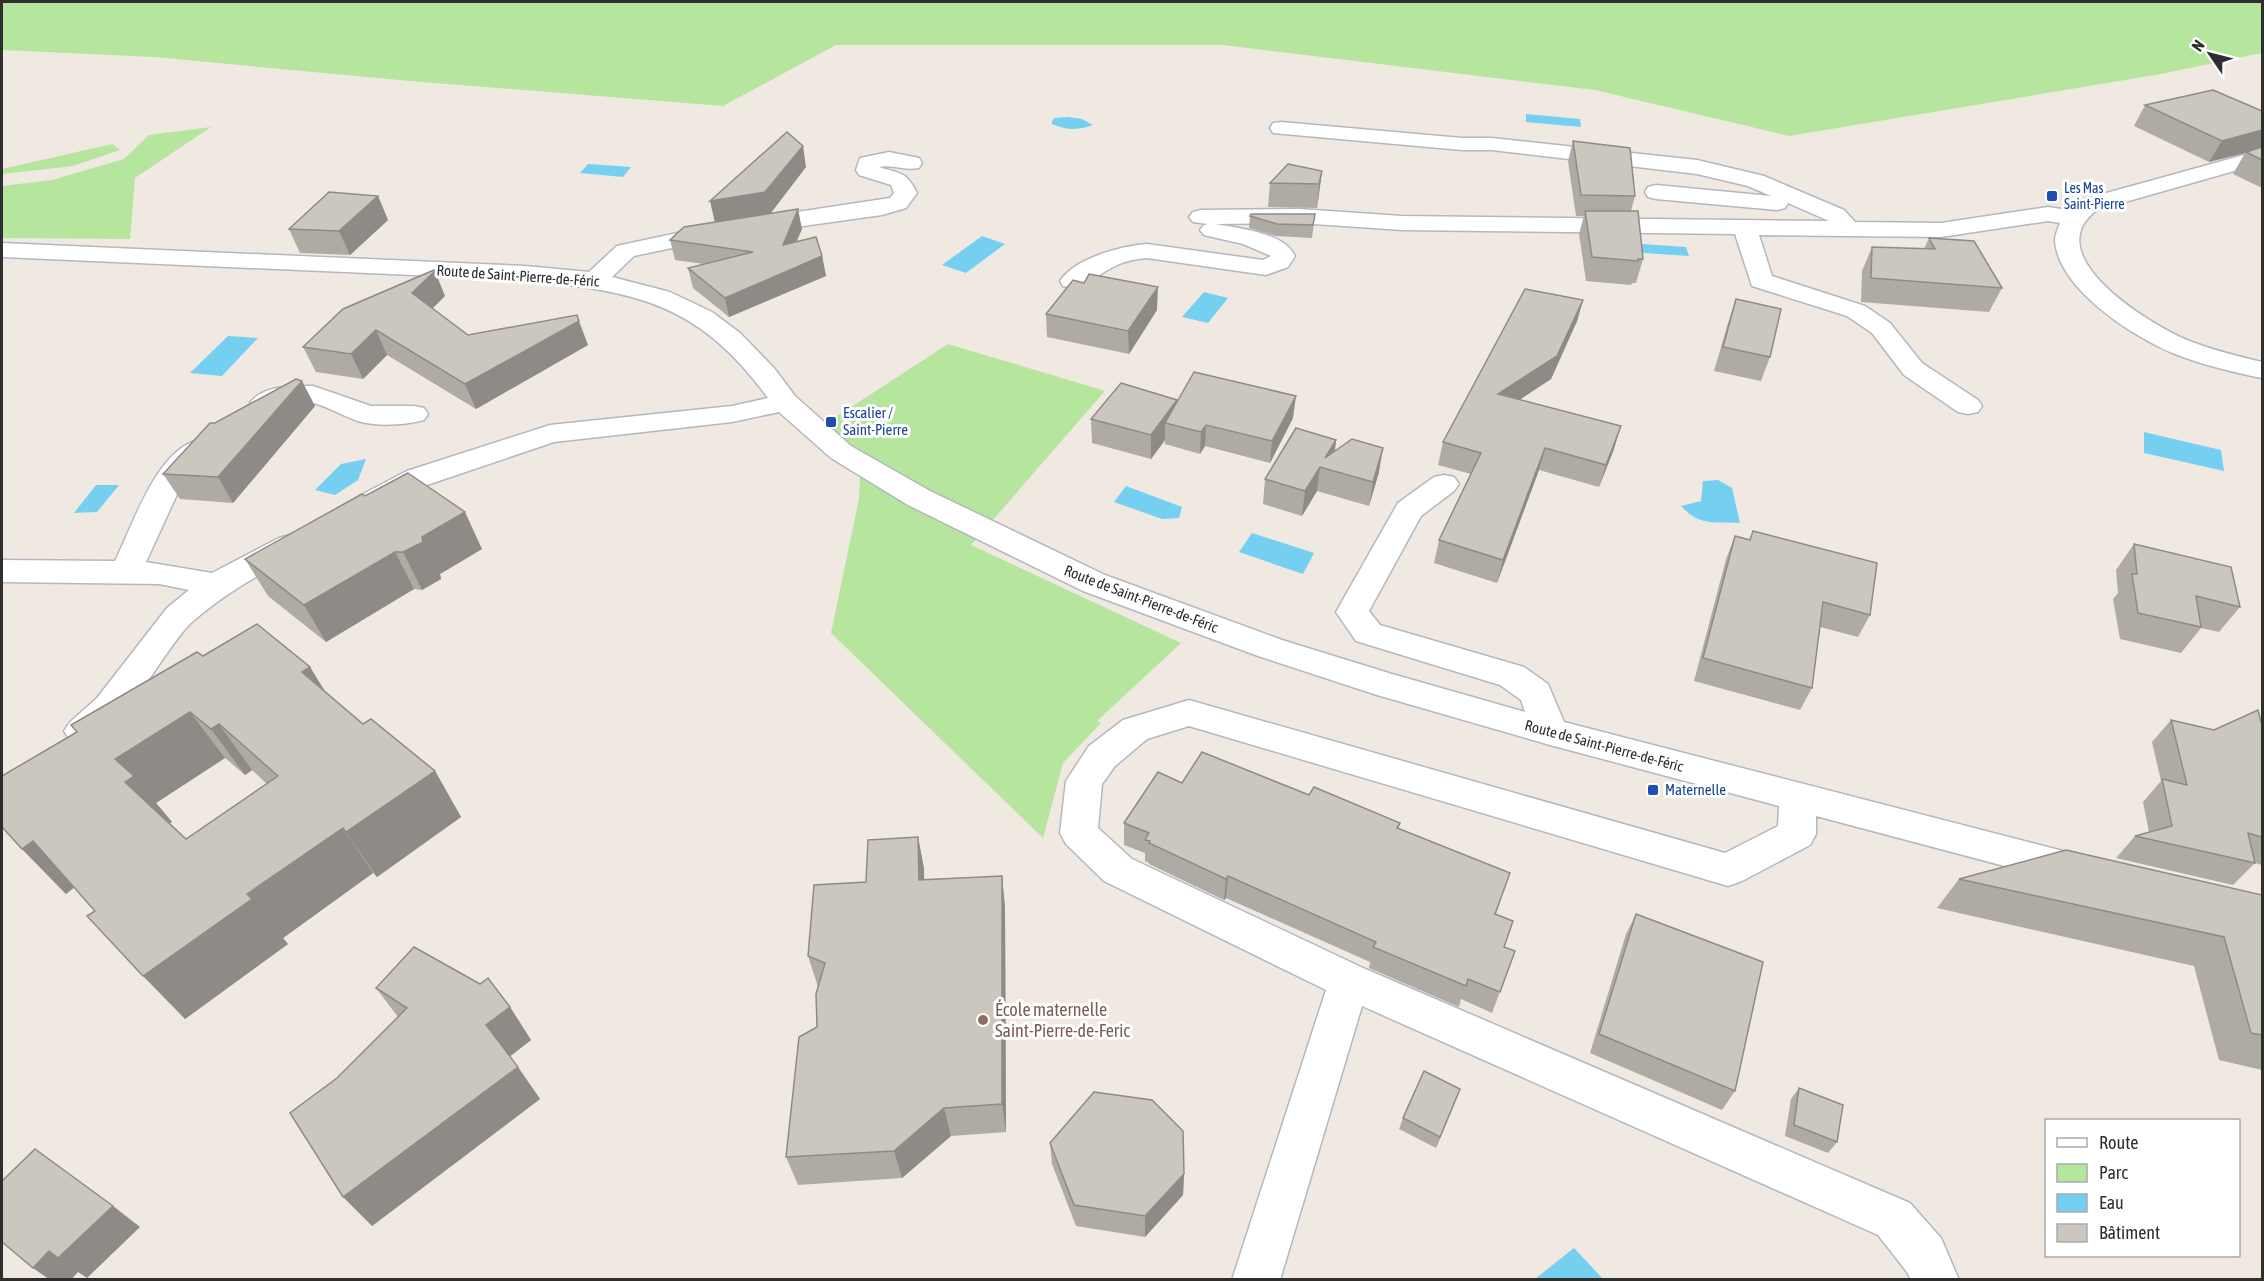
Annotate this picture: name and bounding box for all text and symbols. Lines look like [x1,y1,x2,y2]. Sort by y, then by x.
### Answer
north arrow [2180,24,2240,84]
text: N [2188,36,2208,54]
place label: Les Mas Saint-Pierre [2064,180,2125,212]
marker: Les Mas Saint-Pierre [2045,189,2059,203]
street label: Route de Saint-Pierre-de-Féric [436,261,600,290]
place label: Escalier / Saint-Pierre [843,404,908,438]
marker: Escalier / Saint-Pierre [824,415,838,429]
street label: Route de Saint-Pierre-de-Féric [1062,561,1221,636]
street label: Route de Saint-Pierre-de-Féric [1523,716,1686,775]
place label: Maternelle [1665,781,1726,798]
marker: Maternelle [1646,783,1660,797]
place label: École maternelle Saint-Pierre-de-Feric [995,999,1130,1041]
marker: École maternelle Saint-Pierre-de-Feric [976,1013,990,1027]
legend [2045,1119,2240,1257]
text: Route [2099,1132,2138,1153]
text: Parc [2099,1162,2128,1183]
text: Eau [2099,1192,2124,1213]
text: Bâtiment [2099,1222,2160,1243]

